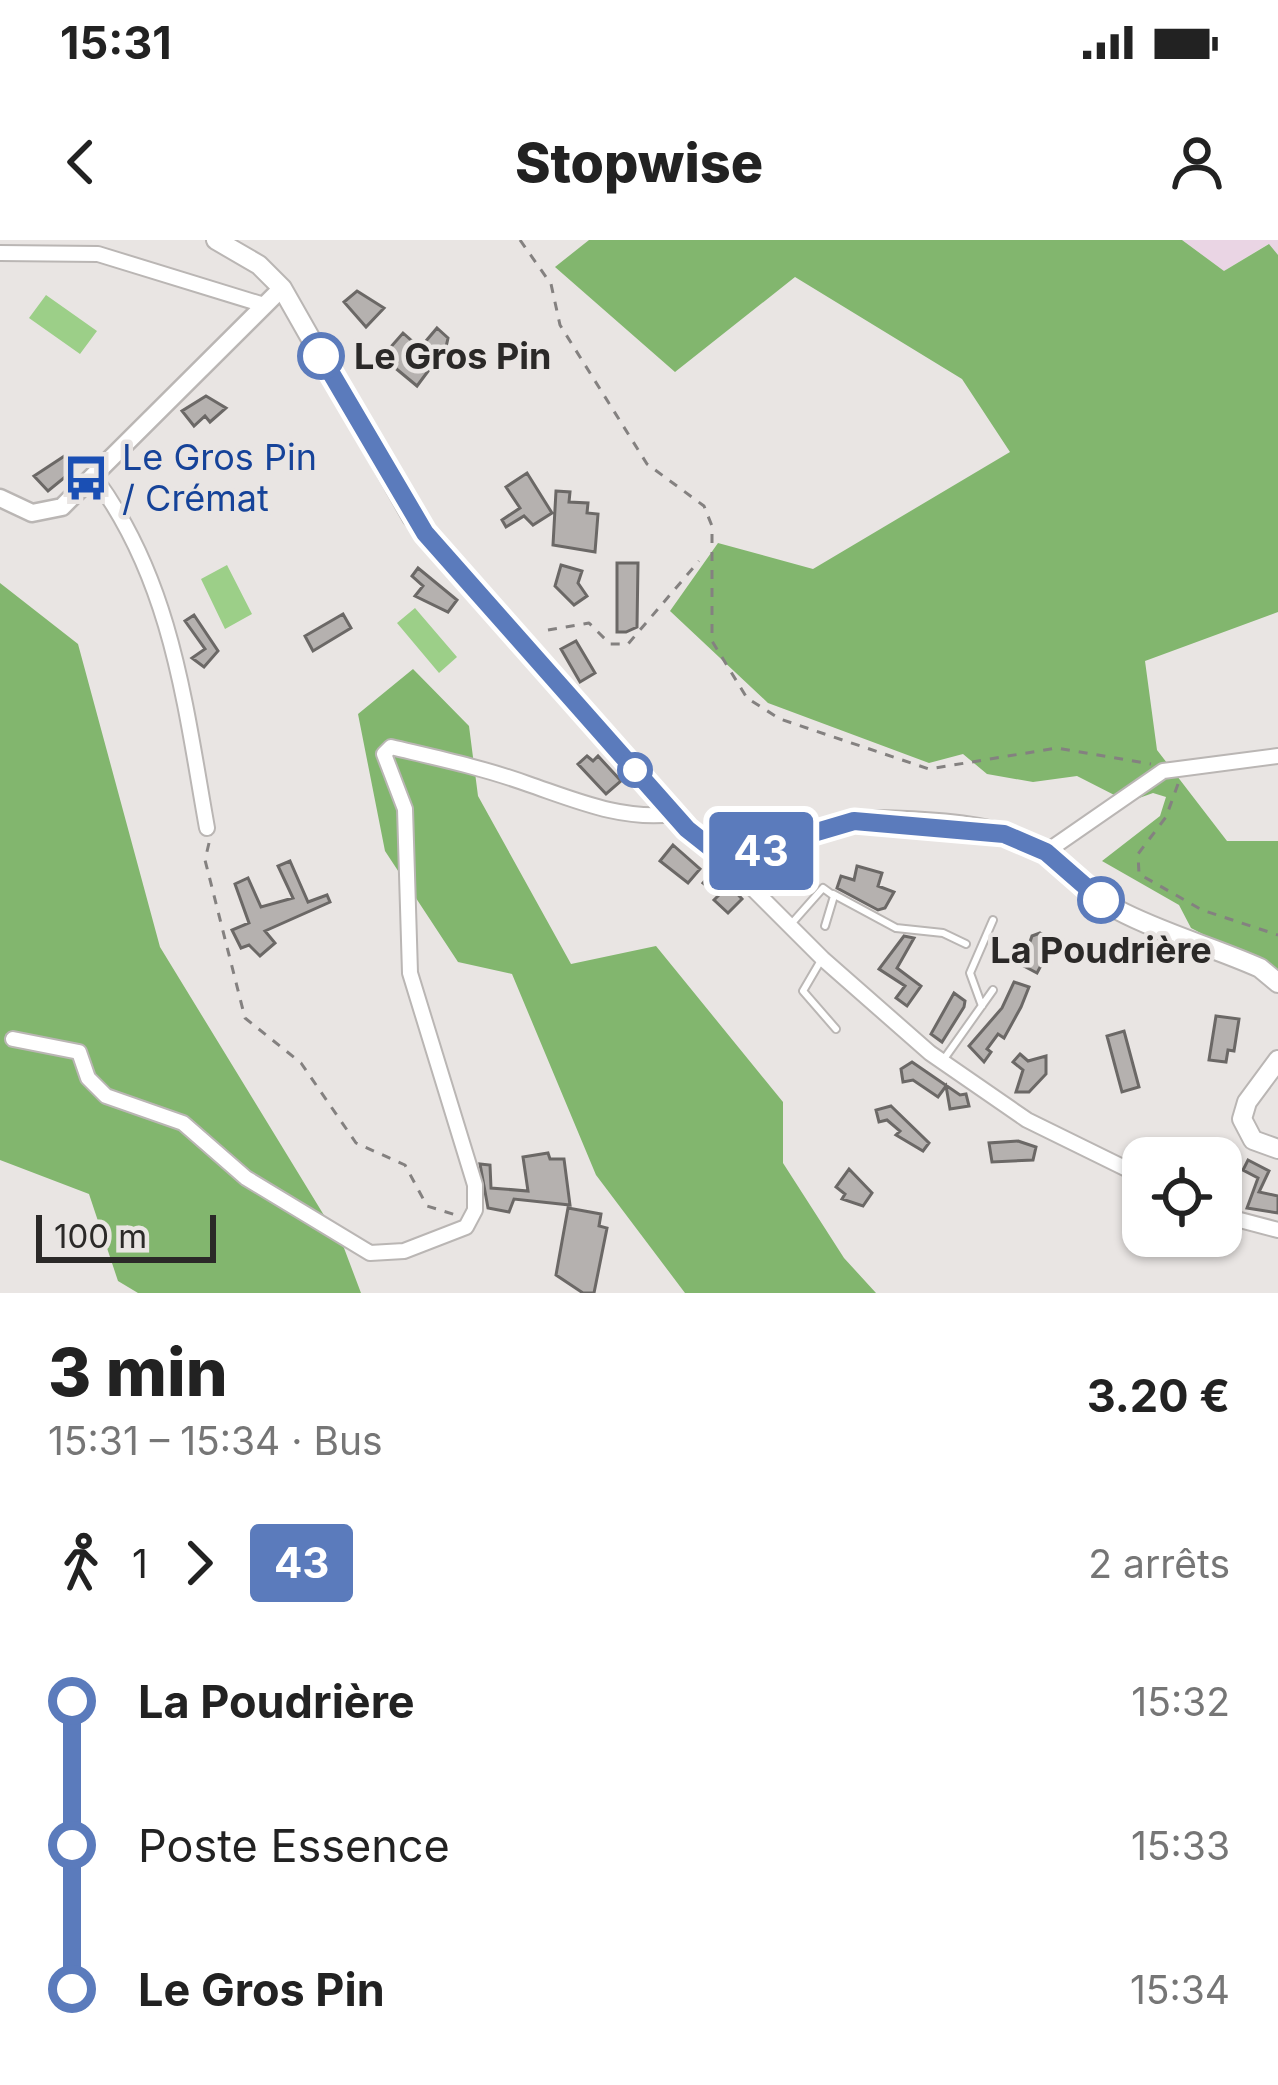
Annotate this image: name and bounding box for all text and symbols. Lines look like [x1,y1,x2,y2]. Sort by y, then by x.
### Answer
text: 15:31 [60,15,172,70]
icon: back [48,129,114,195]
icon: person [1164,129,1230,195]
text: Stopwise [515,130,763,195]
marker: Le Gros Pin [299,334,343,378]
place label: Le Gros Pin [354,334,551,378]
place label: Le Gros Pin / Crémat [122,435,317,520]
bus stop icon: Le Gros Pin / Crémat [61,453,111,503]
unlabelled marker [619,754,651,786]
line badge: 43 [707,812,815,890]
text: 43 [733,825,789,876]
marker: La Poudrière [1079,878,1123,922]
place label: La Poudrière [990,928,1212,972]
map controls [1122,1137,1242,1257]
button: locate [1122,1137,1242,1257]
scale bar [36,1209,216,1262]
text: 100 m [54,1216,147,1256]
text: 3 min [48,1332,228,1412]
text: 3.20 € [1087,1368,1230,1423]
text: 15:31 – 15:34 · Bus [48,1417,383,1464]
icon: walk [48,1530,114,1596]
icon: forward [166,1530,232,1596]
text: 43 [274,1537,329,1588]
text: 1 [132,1540,148,1587]
text: 2 arrêts [1088,1540,1230,1587]
text: La Poudrière [138,1674,415,1729]
text: 15:32 [1131,1678,1230,1725]
text: Poste Essence [138,1818,450,1873]
text: 15:33 [1131,1822,1230,1869]
text: Le Gros Pin [138,1962,385,2017]
text: 15:34 [1130,1966,1230,2013]

